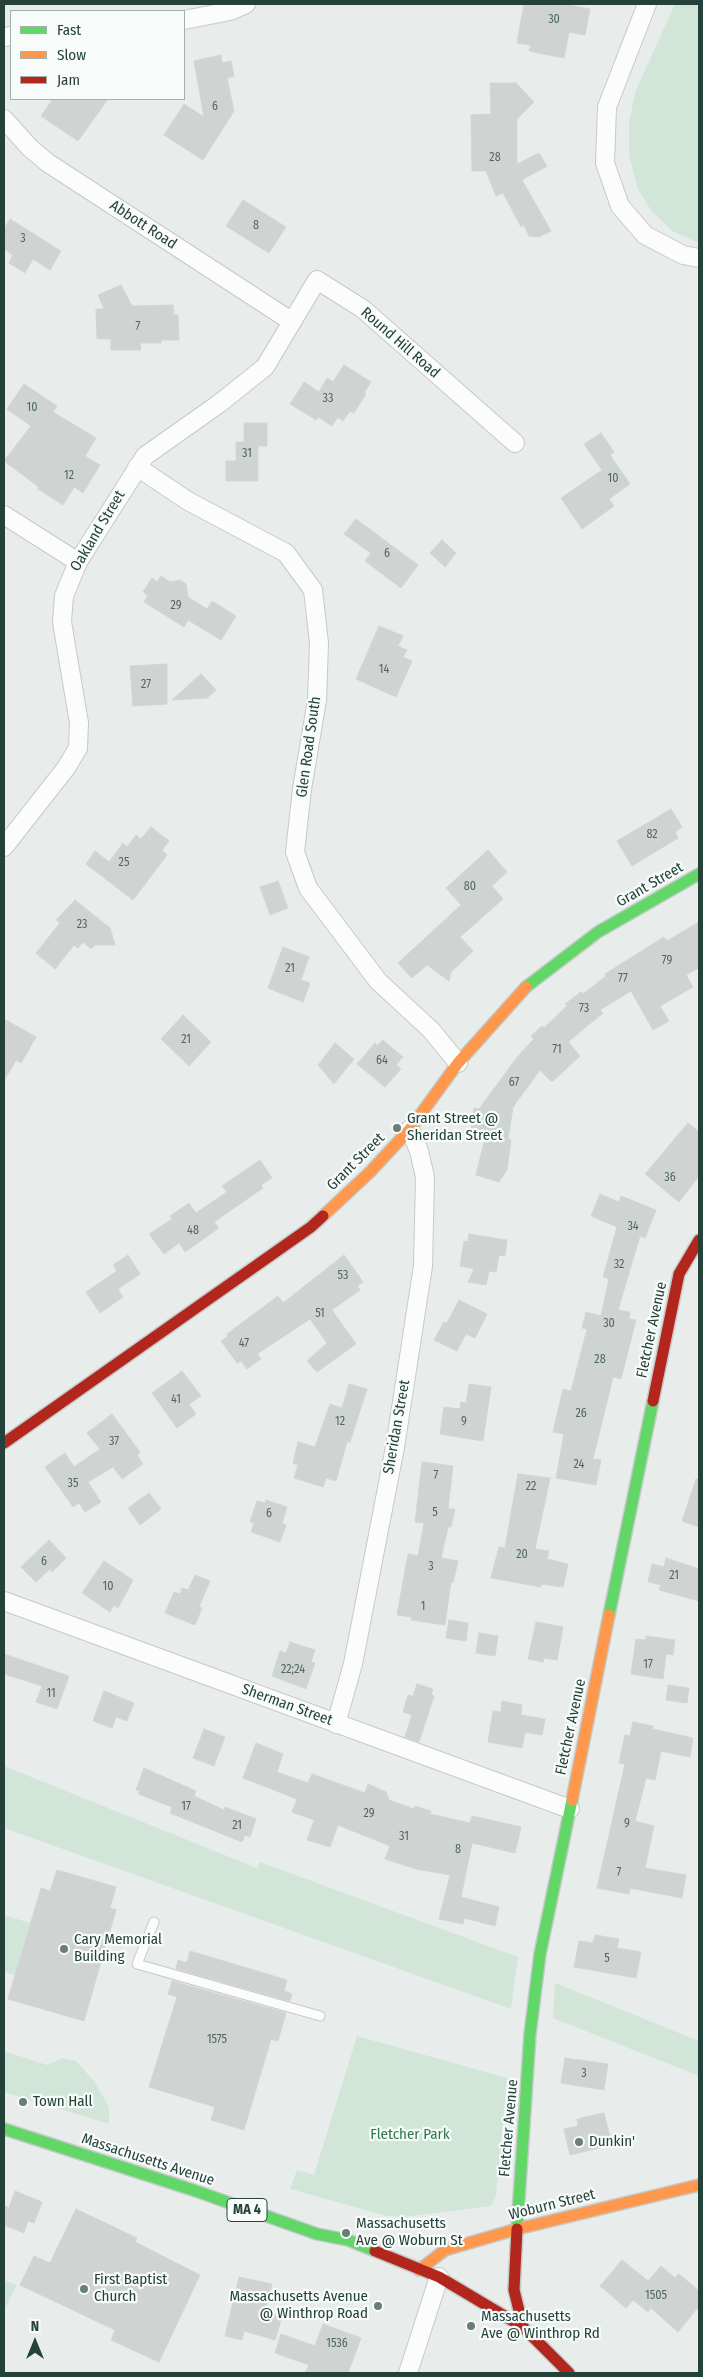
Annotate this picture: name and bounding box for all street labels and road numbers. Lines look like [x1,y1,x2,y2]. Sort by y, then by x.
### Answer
street label: Abbott Road [106,197,180,253]
street label: Round Hill Road [357,304,443,382]
street label: Oakland Street [67,487,129,575]
street label: Glen Road South [293,695,325,799]
street label: Grant Street [613,859,687,911]
street label: Grant Street [323,1129,389,1195]
street label: Fletcher Avenue [633,1280,671,1380]
street label: Sheridan Street [380,1378,414,1476]
street label: Fletcher Avenue [552,1677,590,1777]
street label: Sherman Street [239,1680,335,1730]
street label: Fletcher Avenue [496,2078,522,2178]
street label: Massachusetts Avenue [79,2130,217,2190]
street label: Woburn Street [507,2186,597,2224]
road number: MA 4 [227,2198,267,2222]

